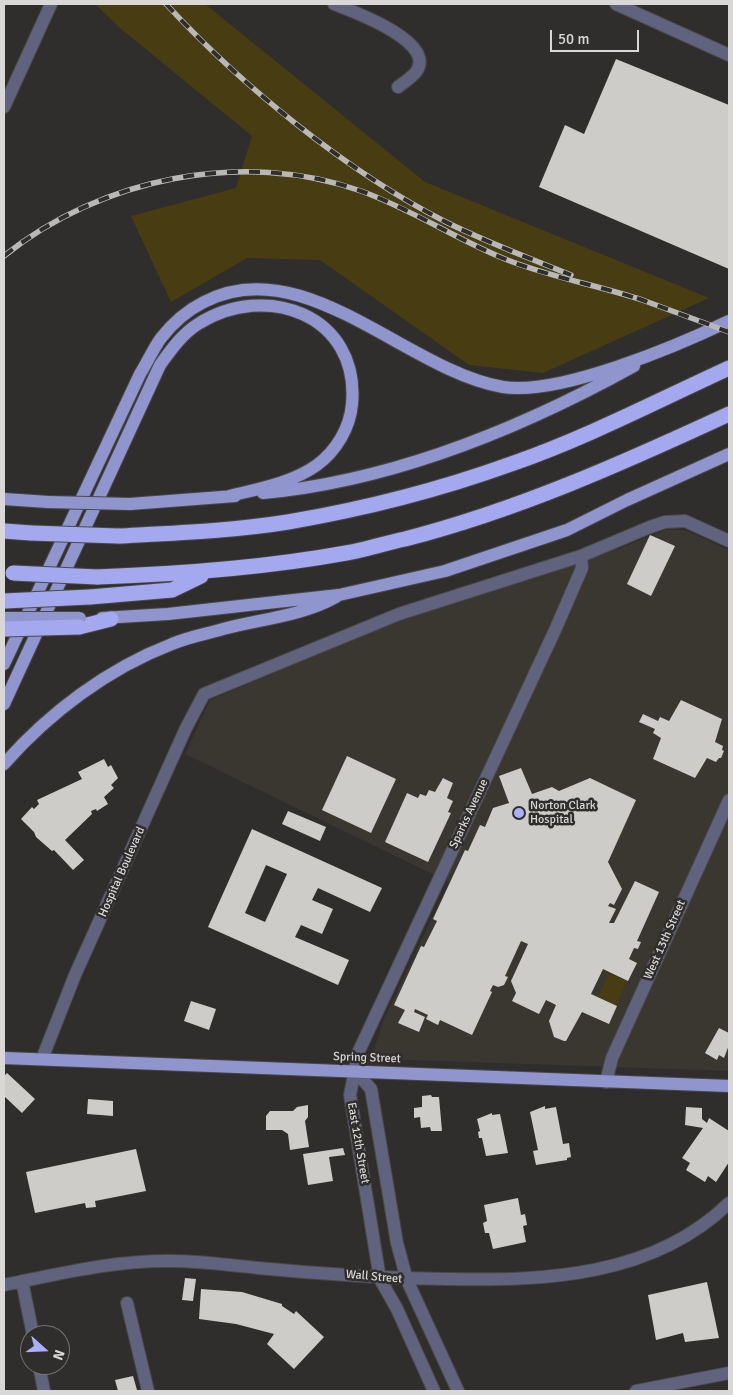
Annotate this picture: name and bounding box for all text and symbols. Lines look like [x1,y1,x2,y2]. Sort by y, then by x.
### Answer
scale bar [553,20,642,52]
text: 50 m [558,30,589,48]
street label: Sparks Avenue [447,777,491,851]
place label: Norton Clark Hospital [530,799,596,827]
marker: Norton Clark Hospital [512,806,526,820]
street label: Hospital Boulevard [96,825,148,919]
street label: West 13th Street [641,898,689,982]
street label: Spring Street [333,1050,401,1066]
street label: East 12th Street [344,1101,372,1185]
street label: Wall Street [345,1267,403,1287]
north arrow [20,1325,70,1375]
text: N [49,1347,68,1362]

